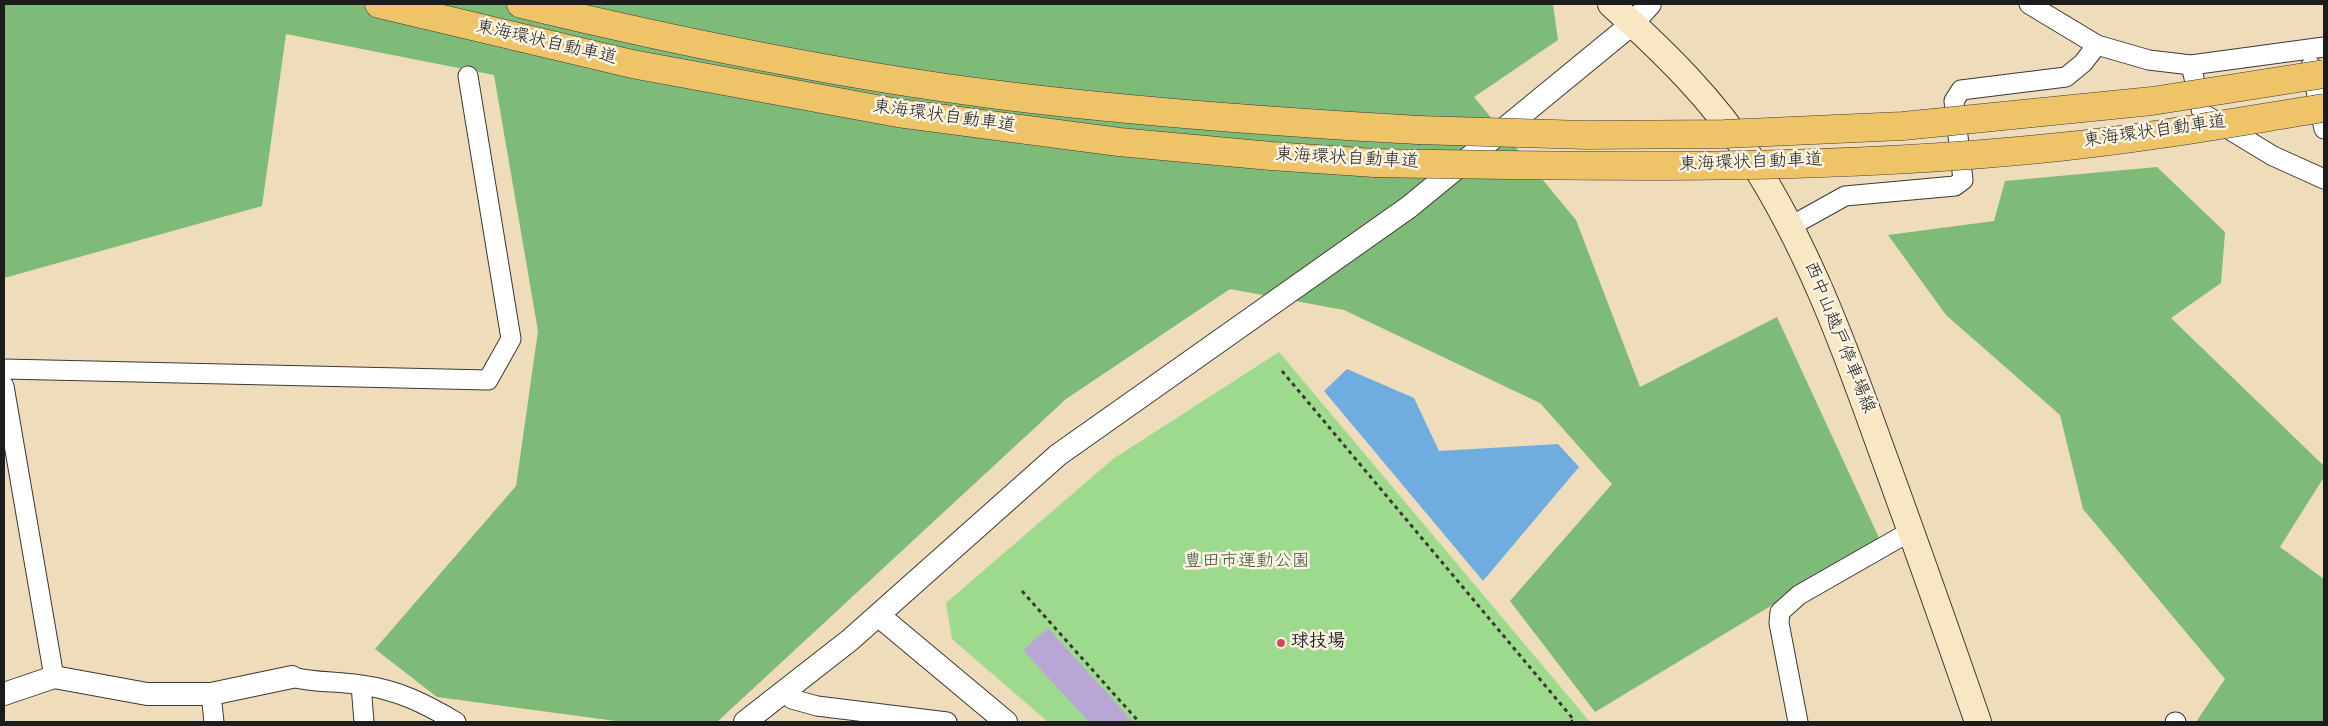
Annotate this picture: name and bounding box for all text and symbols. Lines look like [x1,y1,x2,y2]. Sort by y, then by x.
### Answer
street label: 東海環状自動車道 [473,17,619,71]
street label: 東海環状自動車道 [871,97,1017,139]
street label: 東海環状自動車道 [2082,112,2228,154]
street label: 東海環状自動車道 [1275,145,1419,175]
street label: 東海環状自動車道 [1679,151,1823,177]
street label: 西中山越戸停車場線 [1798,259,1878,417]
park label: 豊田市運動公園 [1184,552,1310,574]
place label: 球技場 [1291,632,1345,654]
marker: 球技場 [1275,637,1287,649]

